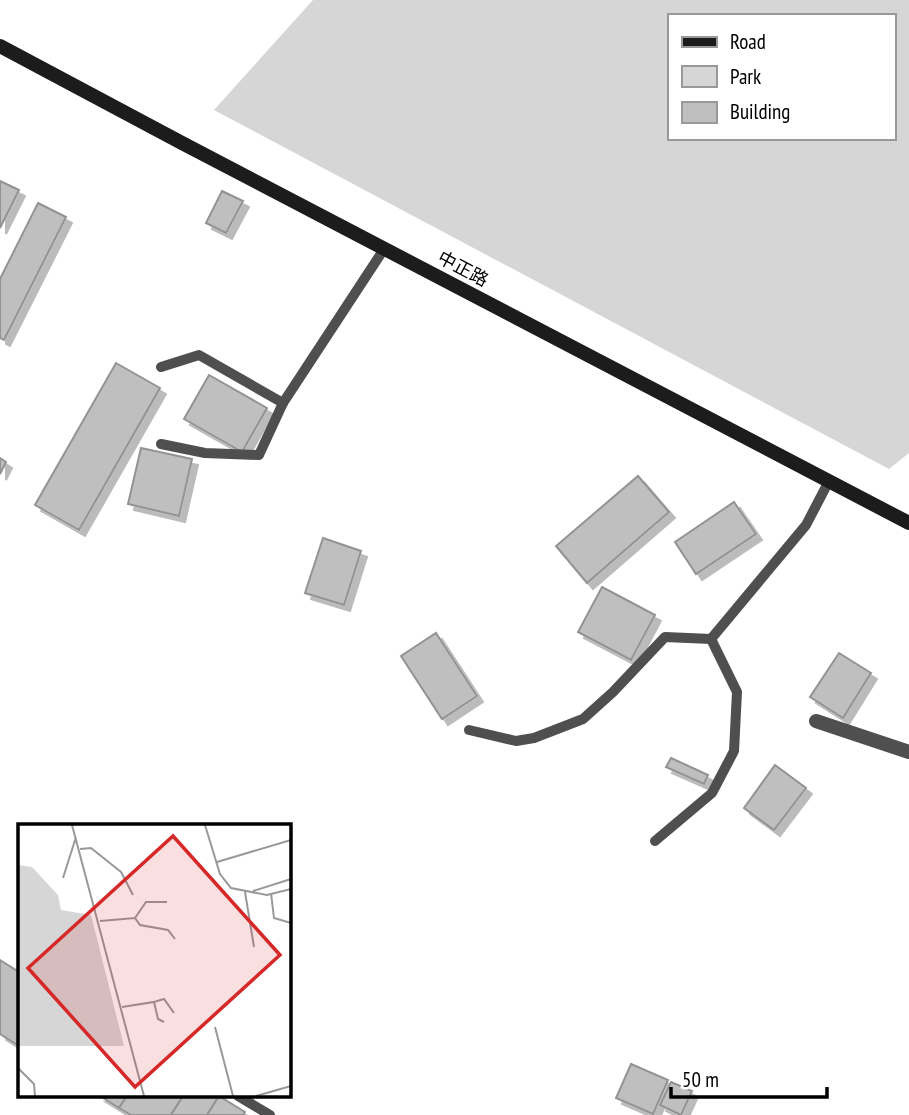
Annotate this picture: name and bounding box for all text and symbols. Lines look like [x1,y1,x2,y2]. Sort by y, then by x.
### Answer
legend [668,14,895,140]
text: Road [730,28,766,55]
text: Park [730,63,761,90]
text: Building [730,98,790,125]
street label: 中正路 [434,246,492,291]
inset map [18,824,290,1098]
scale bar [671,1056,827,1100]
text: 50 m [682,1066,719,1093]

